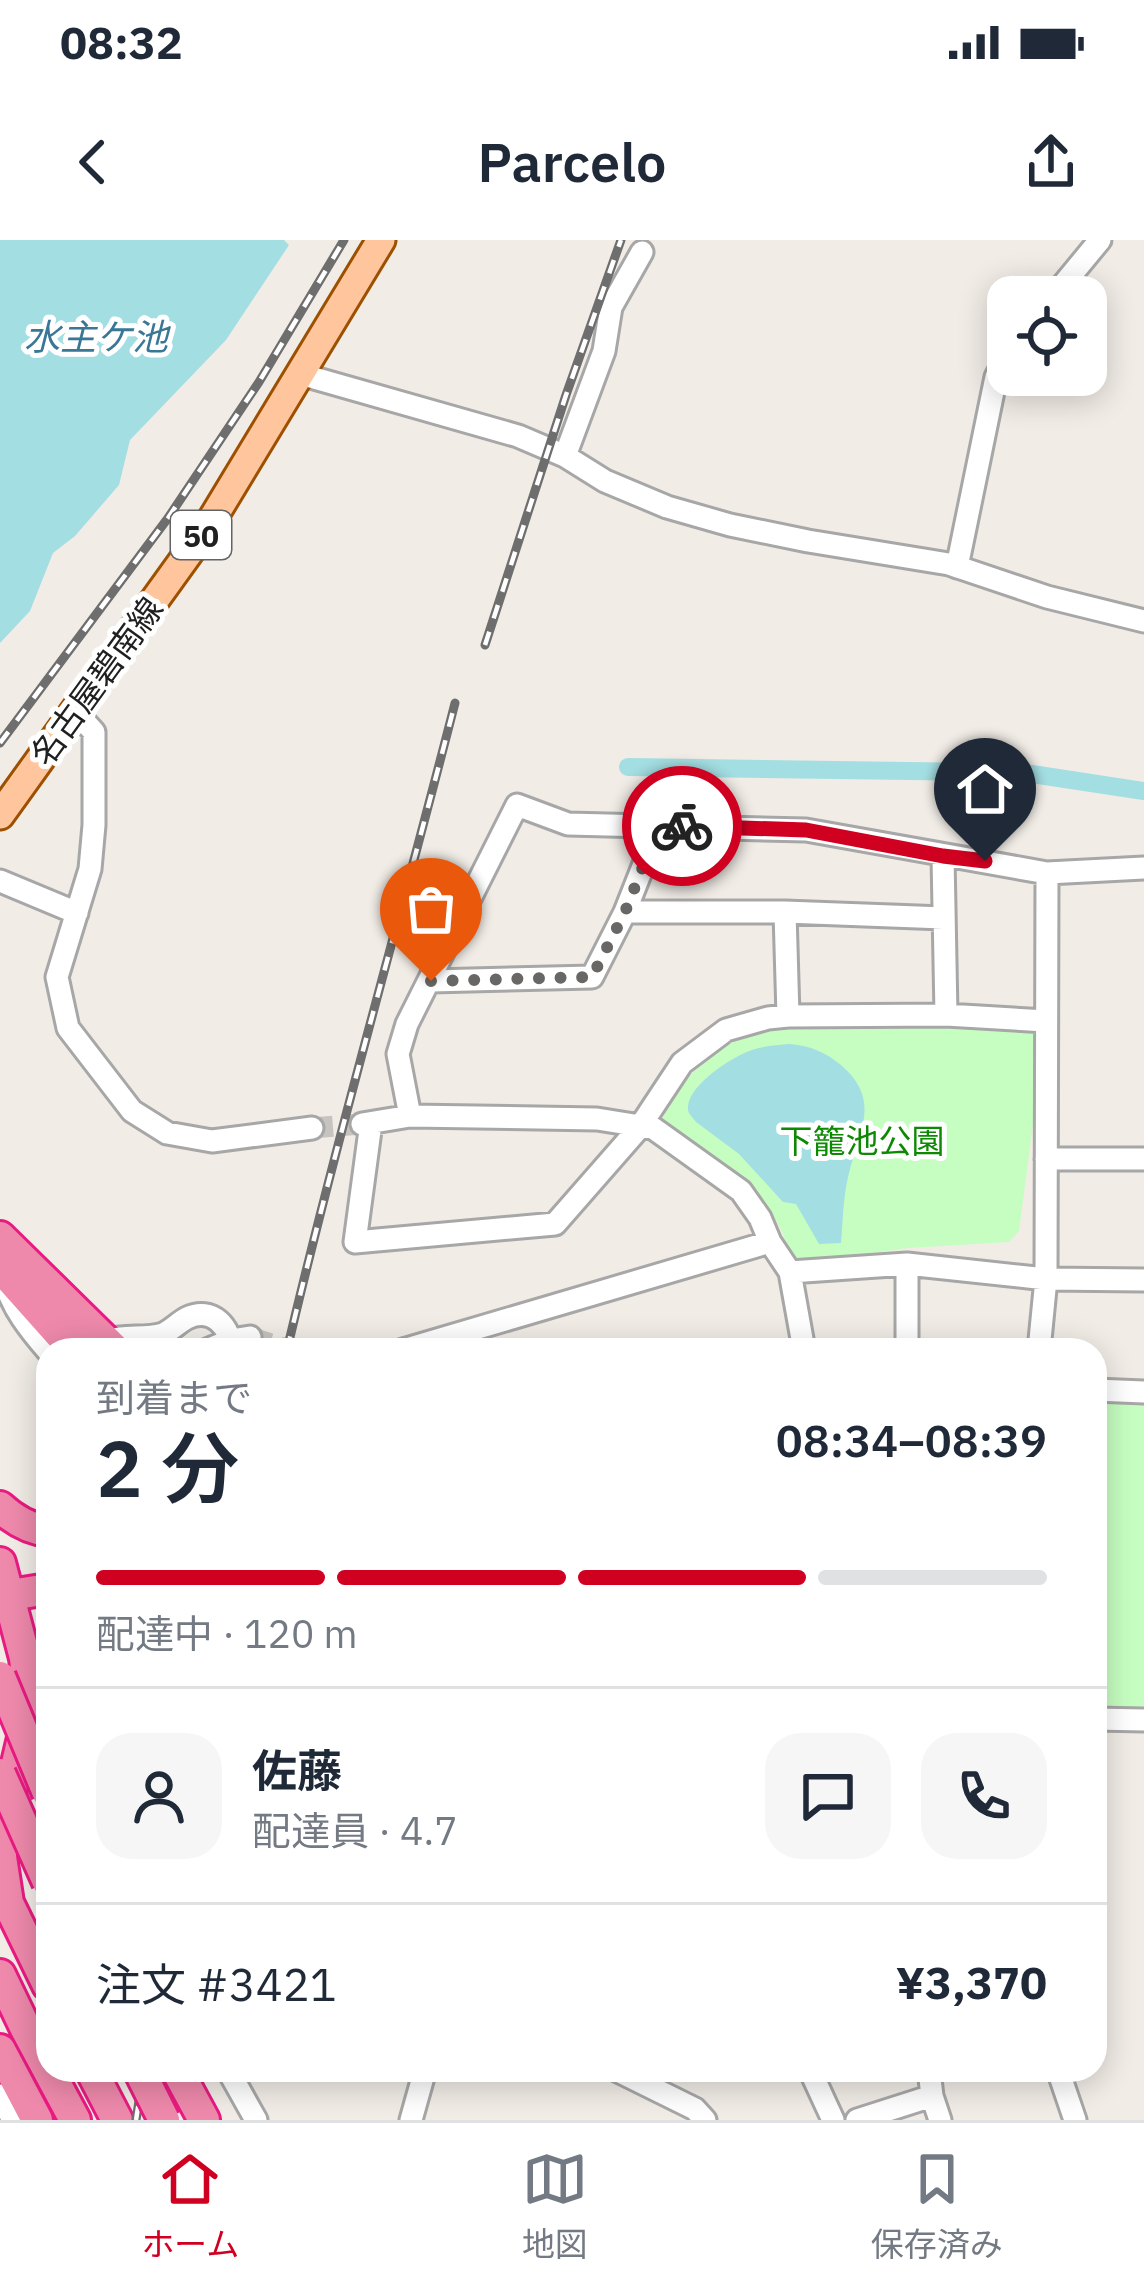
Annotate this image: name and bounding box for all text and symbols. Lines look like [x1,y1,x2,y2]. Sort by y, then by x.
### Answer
text: 08:32 [60,13,183,71]
text: Parcelo [478,127,666,197]
icon: back [60,129,126,195]
icon: share [1018,129,1084,195]
map controls [987,276,1107,396]
button: locate [987,276,1107,396]
water label: 水主ケ池 [24,313,171,360]
road number: 50 [171,511,231,559]
street label: 名古屋碧南線 [20,588,172,774]
pin [934,738,1036,861]
icon: home [952,756,1018,822]
courier [622,766,742,886]
icon: bike [649,793,715,859]
pin [380,858,482,981]
icon: bag [398,876,464,942]
park label: 下籠池公園 [780,1119,945,1162]
text: 到着まで [96,1372,252,1423]
text: 08:34–08:39 [776,1411,1047,1469]
text: 2 分 [96,1417,239,1518]
text: 配達中 · 120 m [96,1608,358,1659]
button: person [96,1733,222,1859]
button: chat [765,1733,891,1859]
button: phone [921,1733,1047,1859]
text: 佐藤 [252,1741,342,1799]
text: 配達員 · 4.7 [252,1805,458,1856]
text: ¥3,370 [896,1953,1047,2011]
text: 注文 #3421 [96,1955,337,2013]
tab: ホーム [141,2146,239,2266]
tab: 地図 [522,2146,588,2266]
tab: 保存済み [871,2146,1003,2266]

